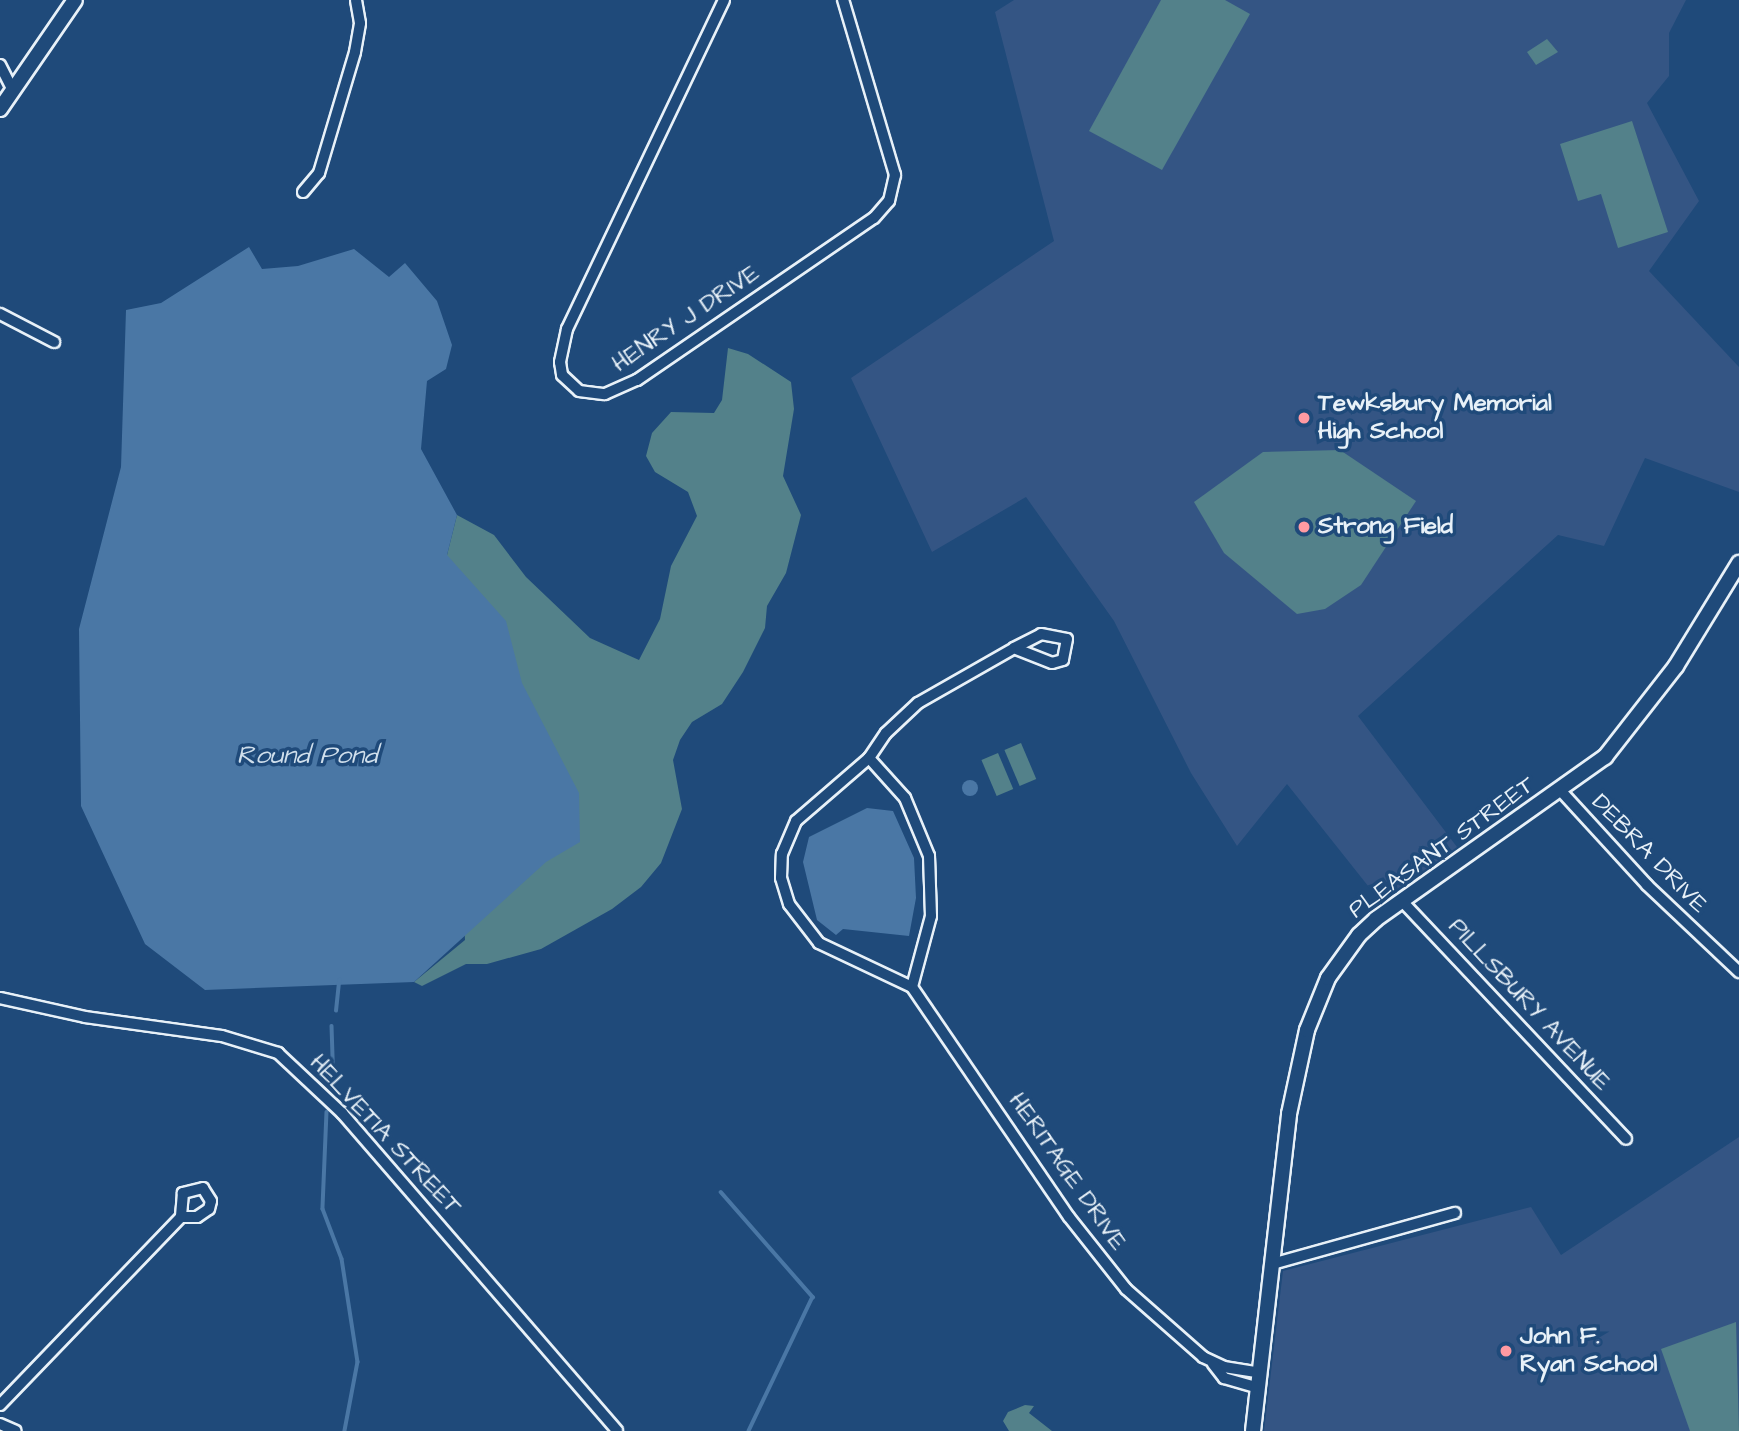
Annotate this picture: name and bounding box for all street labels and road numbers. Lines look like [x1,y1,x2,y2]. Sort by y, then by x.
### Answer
street label: HENRY J DRIVE [607,259,765,379]
street label: PLEASANT STREET [1343,771,1541,925]
street label: DEBRA DRIVE [1585,788,1713,920]
street label: PILLSBURY AVENUE [1442,913,1616,1097]
street label: HELVETIA STREET [303,1049,467,1221]
street label: HERITAGE DRIVE [1002,1088,1132,1256]

